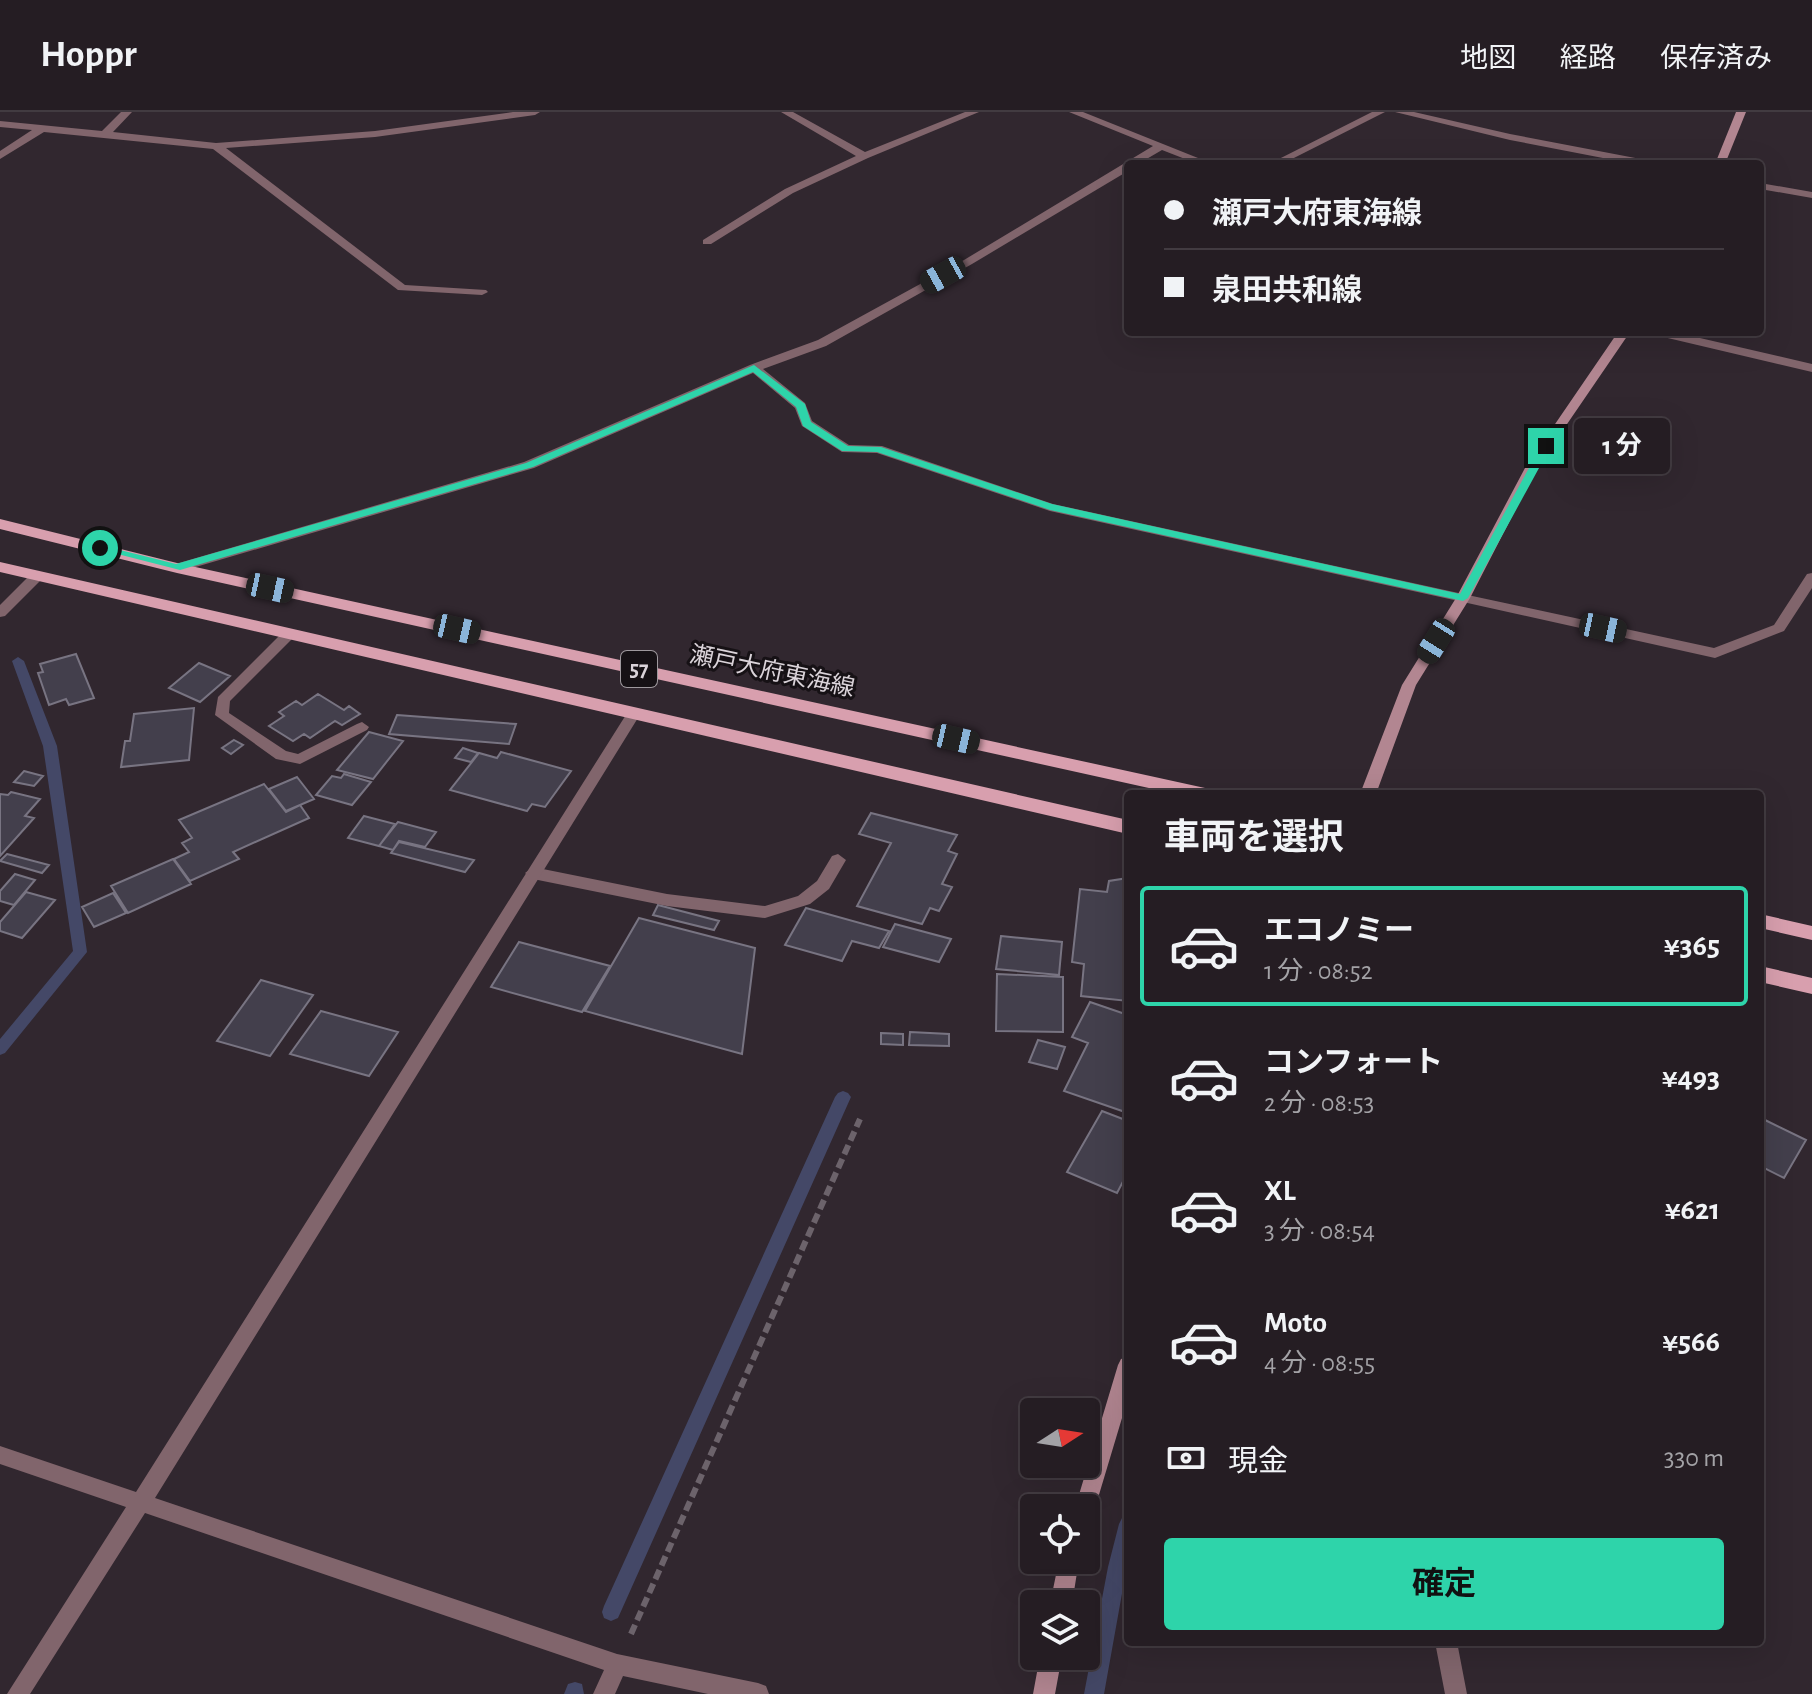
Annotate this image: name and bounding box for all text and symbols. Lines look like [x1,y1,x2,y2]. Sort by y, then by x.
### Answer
text: Hoppr [40,36,137,74]
text: 地図 [1460,45,1516,73]
text: 経路 [1560,45,1616,73]
text: 保存済み [1660,45,1772,73]
text: 瀬戸大府東海線 [1212,199,1422,229]
car [916,253,970,297]
text: 泉田共和線 [1212,276,1362,306]
callout: 1 分 [1574,418,1670,474]
route end [1528,428,1564,464]
text: 1 分 [1602,433,1642,459]
route start [82,530,118,566]
car [244,571,296,605]
car [1577,611,1629,645]
car [431,612,483,646]
car [1413,614,1459,668]
street label: 瀬戸大府東海線 [687,641,857,701]
road number: 57 [621,651,657,687]
car [930,722,982,756]
text: 車両を選択 [1164,820,1344,856]
icon: car [1168,910,1240,982]
text: エコノミー [1264,916,1414,946]
text: ¥365 [1664,931,1720,961]
text: 1 分 · 08:52 [1264,958,1372,984]
icon: car [1168,1042,1240,1114]
text: コンフォート [1264,1048,1443,1078]
text: ¥493 [1662,1063,1720,1093]
text: 2 分 · 08:53 [1264,1090,1374,1116]
icon: car [1168,1174,1240,1246]
text: XL [1264,1176,1296,1206]
text: ¥621 [1665,1195,1720,1225]
text: 3 分 · 08:54 [1264,1218,1375,1244]
icon: car [1168,1306,1240,1378]
text: Moto [1264,1308,1327,1338]
text: ¥566 [1662,1327,1720,1357]
text: 4 分 · 08:55 [1264,1350,1375,1376]
north arrow [1020,1398,1100,1478]
map controls [1020,1398,1100,1670]
icon: cash [1164,1436,1208,1480]
text: 330 m [1664,1445,1724,1471]
text: 現金 [1228,1447,1288,1477]
button: locate [1020,1494,1100,1574]
button: 確定 [1164,1538,1724,1630]
button: layers [1020,1590,1100,1670]

